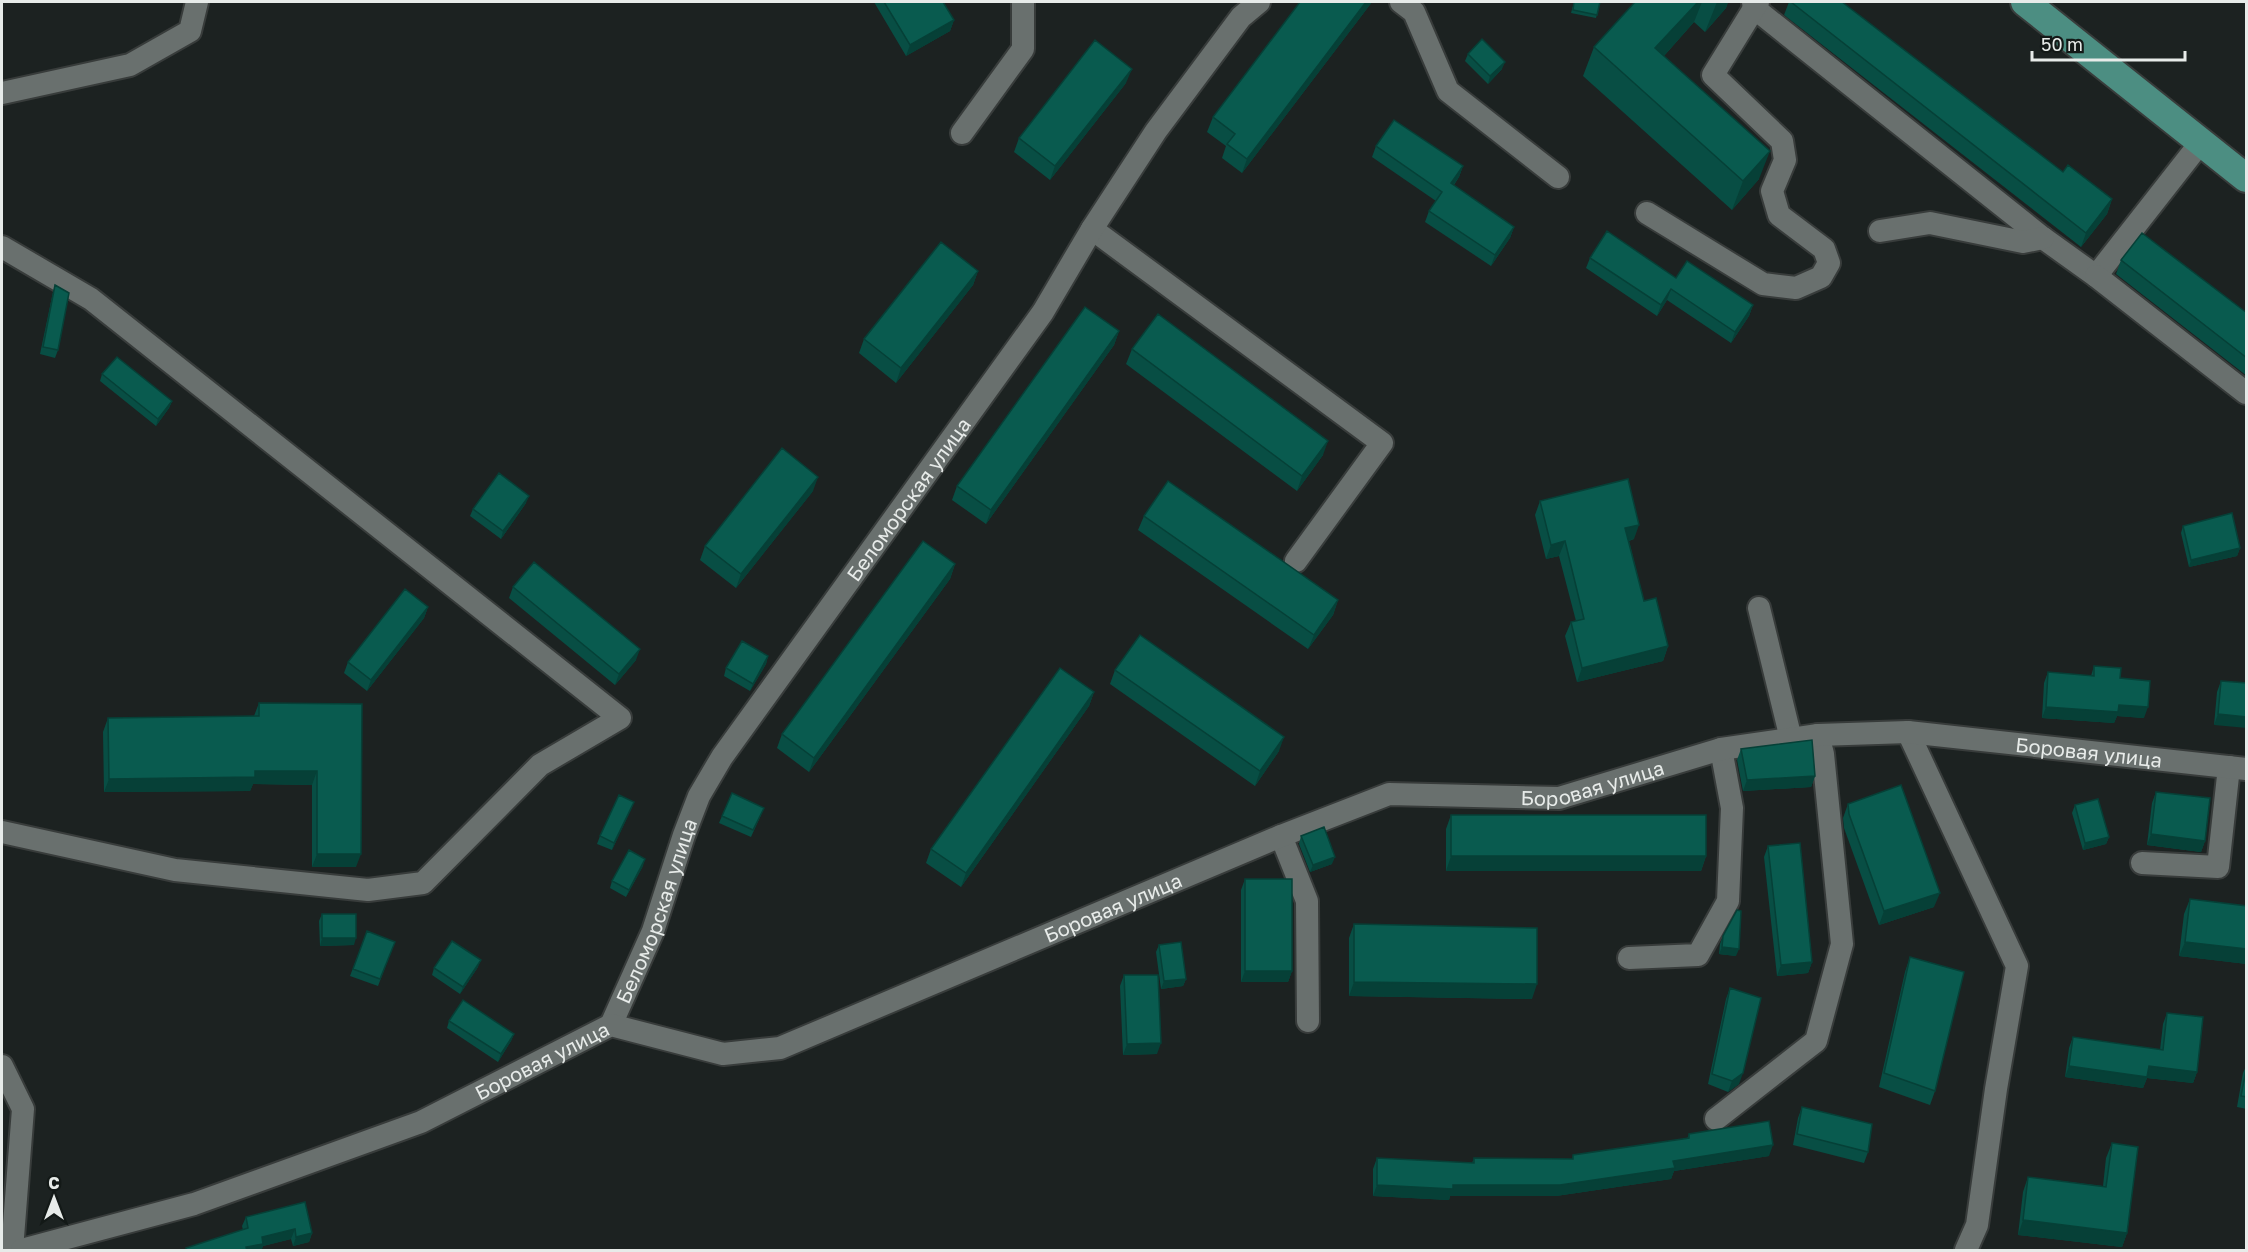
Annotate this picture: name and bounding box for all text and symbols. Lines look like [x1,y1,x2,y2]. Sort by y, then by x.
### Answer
scale bar [2032,24,2185,62]
text: 50 m [2041,33,2083,55]
street label: Беломорская улица [841,413,975,585]
street label: Боровая улица [2014,732,2163,772]
street label: Боровая улица [1520,755,1667,810]
street label: Беломорская улица [610,815,701,1007]
street label: Боровая улица [1040,867,1185,947]
street label: Боровая улица [471,1016,613,1105]
north arrow [24,1168,84,1228]
text: С [48,1173,60,1193]

